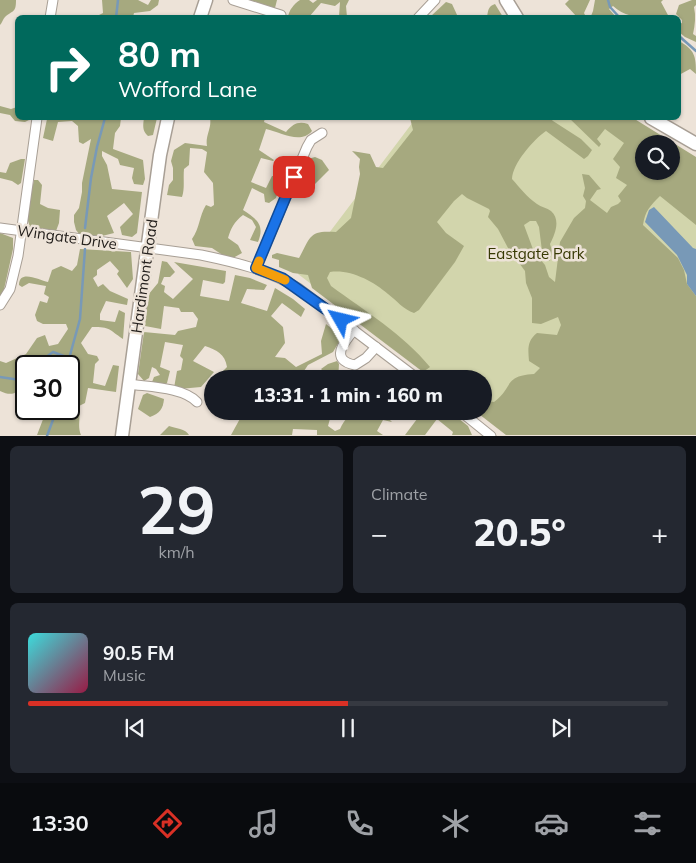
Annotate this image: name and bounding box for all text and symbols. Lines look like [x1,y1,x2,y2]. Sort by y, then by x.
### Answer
text: 80 m [118,32,201,76]
icon: right [35,35,100,100]
text: Wofford Lane [118,75,257,103]
map controls [635,135,680,180]
button: search [635,135,680,180]
pin [273,156,315,198]
icon: arrive [280,163,308,191]
street label: Hardimont Road [127,218,161,334]
street label: Wingate Drive [16,221,118,253]
park label: Eastgate Park [487,244,585,263]
position arrow [314,293,366,345]
speed limit sign: 30 [15,355,80,420]
text: 13:31 · 1 min · 160 m [253,383,443,407]
text: 29 [137,469,216,550]
text: Climate [371,484,427,504]
text: 20.5° [473,508,566,556]
text: − [371,516,388,551]
text: + [651,516,668,551]
text: km/h [158,542,195,562]
text: 90.5 FM [103,641,175,665]
text: Music [103,665,146,685]
icon: previous [121,714,149,742]
icon: pause [334,714,362,742]
icon: next [547,714,575,742]
icon: directions [150,806,185,841]
icon: music [246,806,281,841]
icon: phone [342,806,377,841]
icon: climate [438,806,473,841]
icon: car [534,806,569,841]
icon: filters [630,806,665,841]
text: 13:30 [31,809,89,837]

